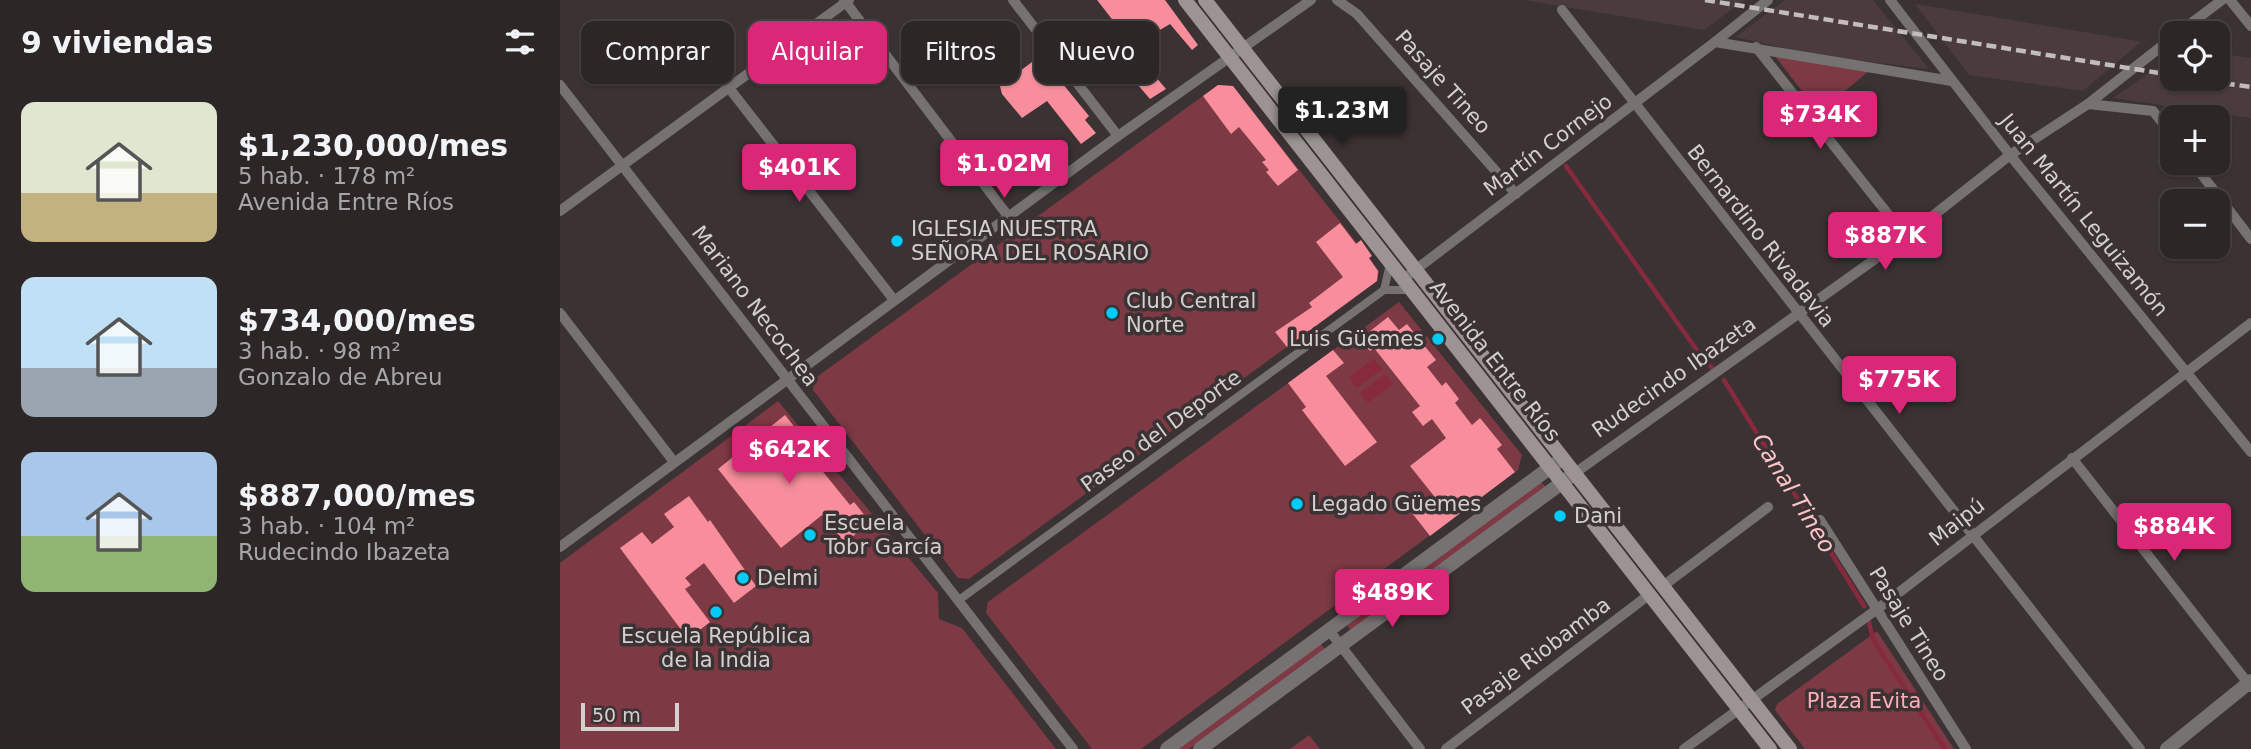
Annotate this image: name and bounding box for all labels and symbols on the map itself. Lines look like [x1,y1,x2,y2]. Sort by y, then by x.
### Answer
street label: Pasaje Tineo [1390,25,1496,139]
pin: $1.23M [1285,88,1399,147]
street label: Martín Cornejo [1479,89,1617,201]
pin: $734K [1771,92,1869,151]
street label: Juan Martín Leguizamón [1994,107,2173,321]
pin: $1.02M [947,140,1061,200]
street label: Bernardino Rivadavia [1682,140,1840,332]
pin: $401K [750,144,848,204]
pin: $887K [1836,212,1934,272]
place label: IGLESIA NUESTRA SEÑORA DEL ROSARIO [911,217,1149,265]
street label: Mariano Necochea [687,221,823,391]
marker: IGLESIA NUESTRA SEÑORA DEL ROSARIO [889,233,905,249]
street label: Avenida Entre Ríos [1425,276,1565,446]
place label: Club Central Norte [1126,289,1256,337]
marker: Club Central Norte [1104,305,1120,321]
street label: Rudecindo Ibazeta [1588,311,1760,443]
place label: Luis Güemes [1289,327,1424,351]
marker: Luis Güemes [1430,331,1446,347]
pin: $775K [1850,356,1948,416]
street label: Paseo del Deporte [1076,365,1246,497]
pin: $642K [740,426,838,486]
water label: Canal Tineo [1747,429,1841,557]
place label: Legado Güemes [1311,492,1481,516]
street label: Maipú [1925,493,1989,551]
marker: Legado Güemes [1289,496,1305,512]
place label: Dani [1574,504,1622,528]
pin: $884K [2125,504,2223,563]
marker: Dani [1552,508,1568,524]
place label: Escuela Tobr García [823,511,942,559]
marker: Escuela Tobr García [802,527,818,543]
street label: Pasaje Tineo [1864,562,1954,686]
place label: Delmi [757,566,818,590]
marker: Delmi [735,570,751,586]
pin: $489K [1343,570,1441,629]
street label: Pasaje Riobamba [1457,592,1615,720]
marker: Escuela República de la India [708,604,724,620]
place label: Escuela República de la India [621,624,811,672]
park label: Plaza Evita [1807,689,1921,713]
scale bar [581,700,679,732]

